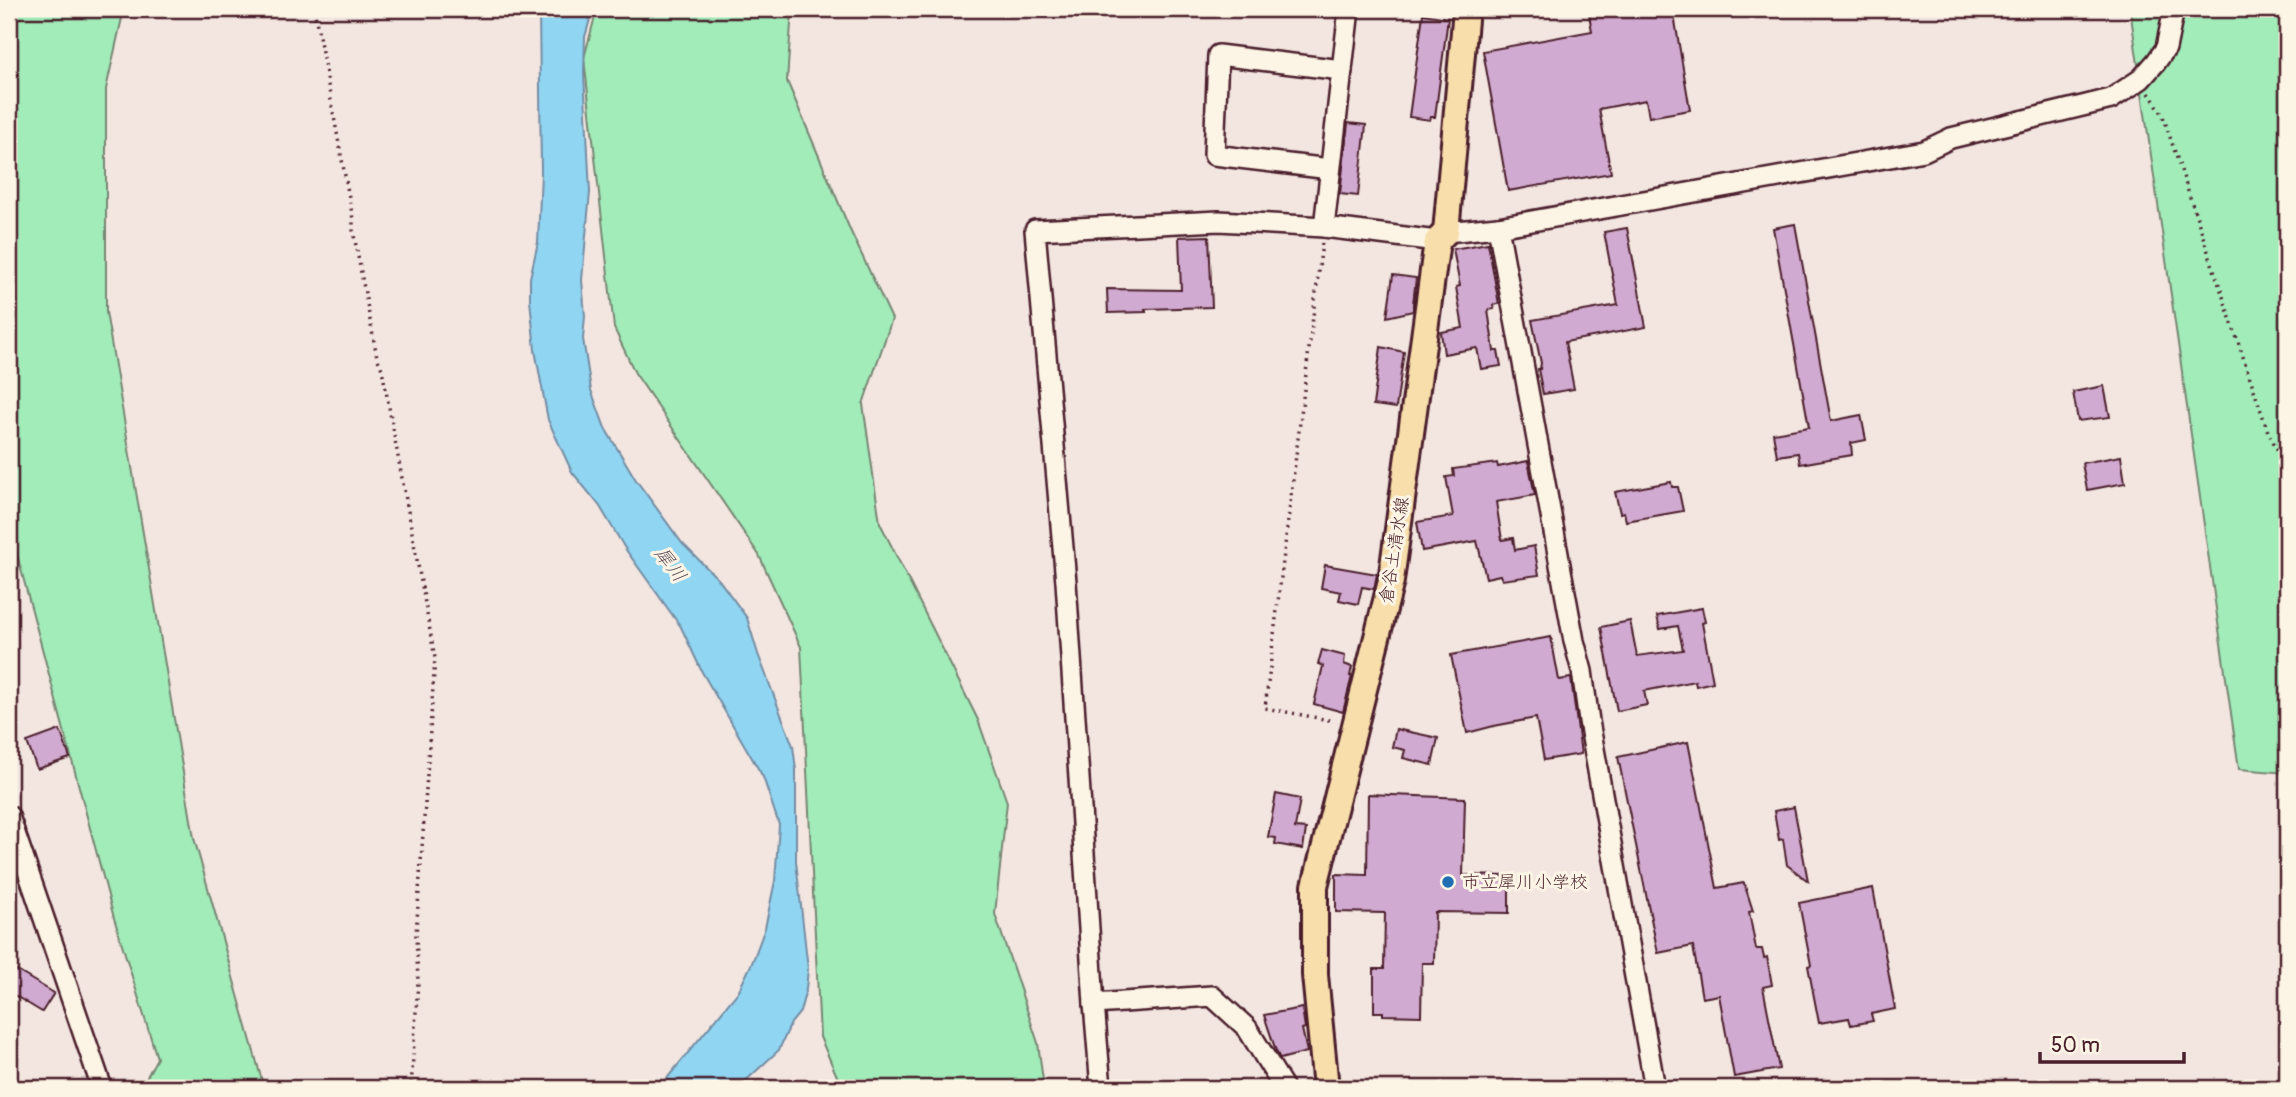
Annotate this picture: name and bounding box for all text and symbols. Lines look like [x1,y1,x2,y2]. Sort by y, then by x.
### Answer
street label: 倉谷土清水線 [1375,495,1414,605]
water label: 犀川 [649,542,691,587]
place label: 市立犀川小学校 [1462,871,1588,894]
marker: 市立犀川小学校 [1440,874,1456,890]
scale bar [2040,1020,2184,1064]
text: 50 m [2051,1032,2100,1059]

